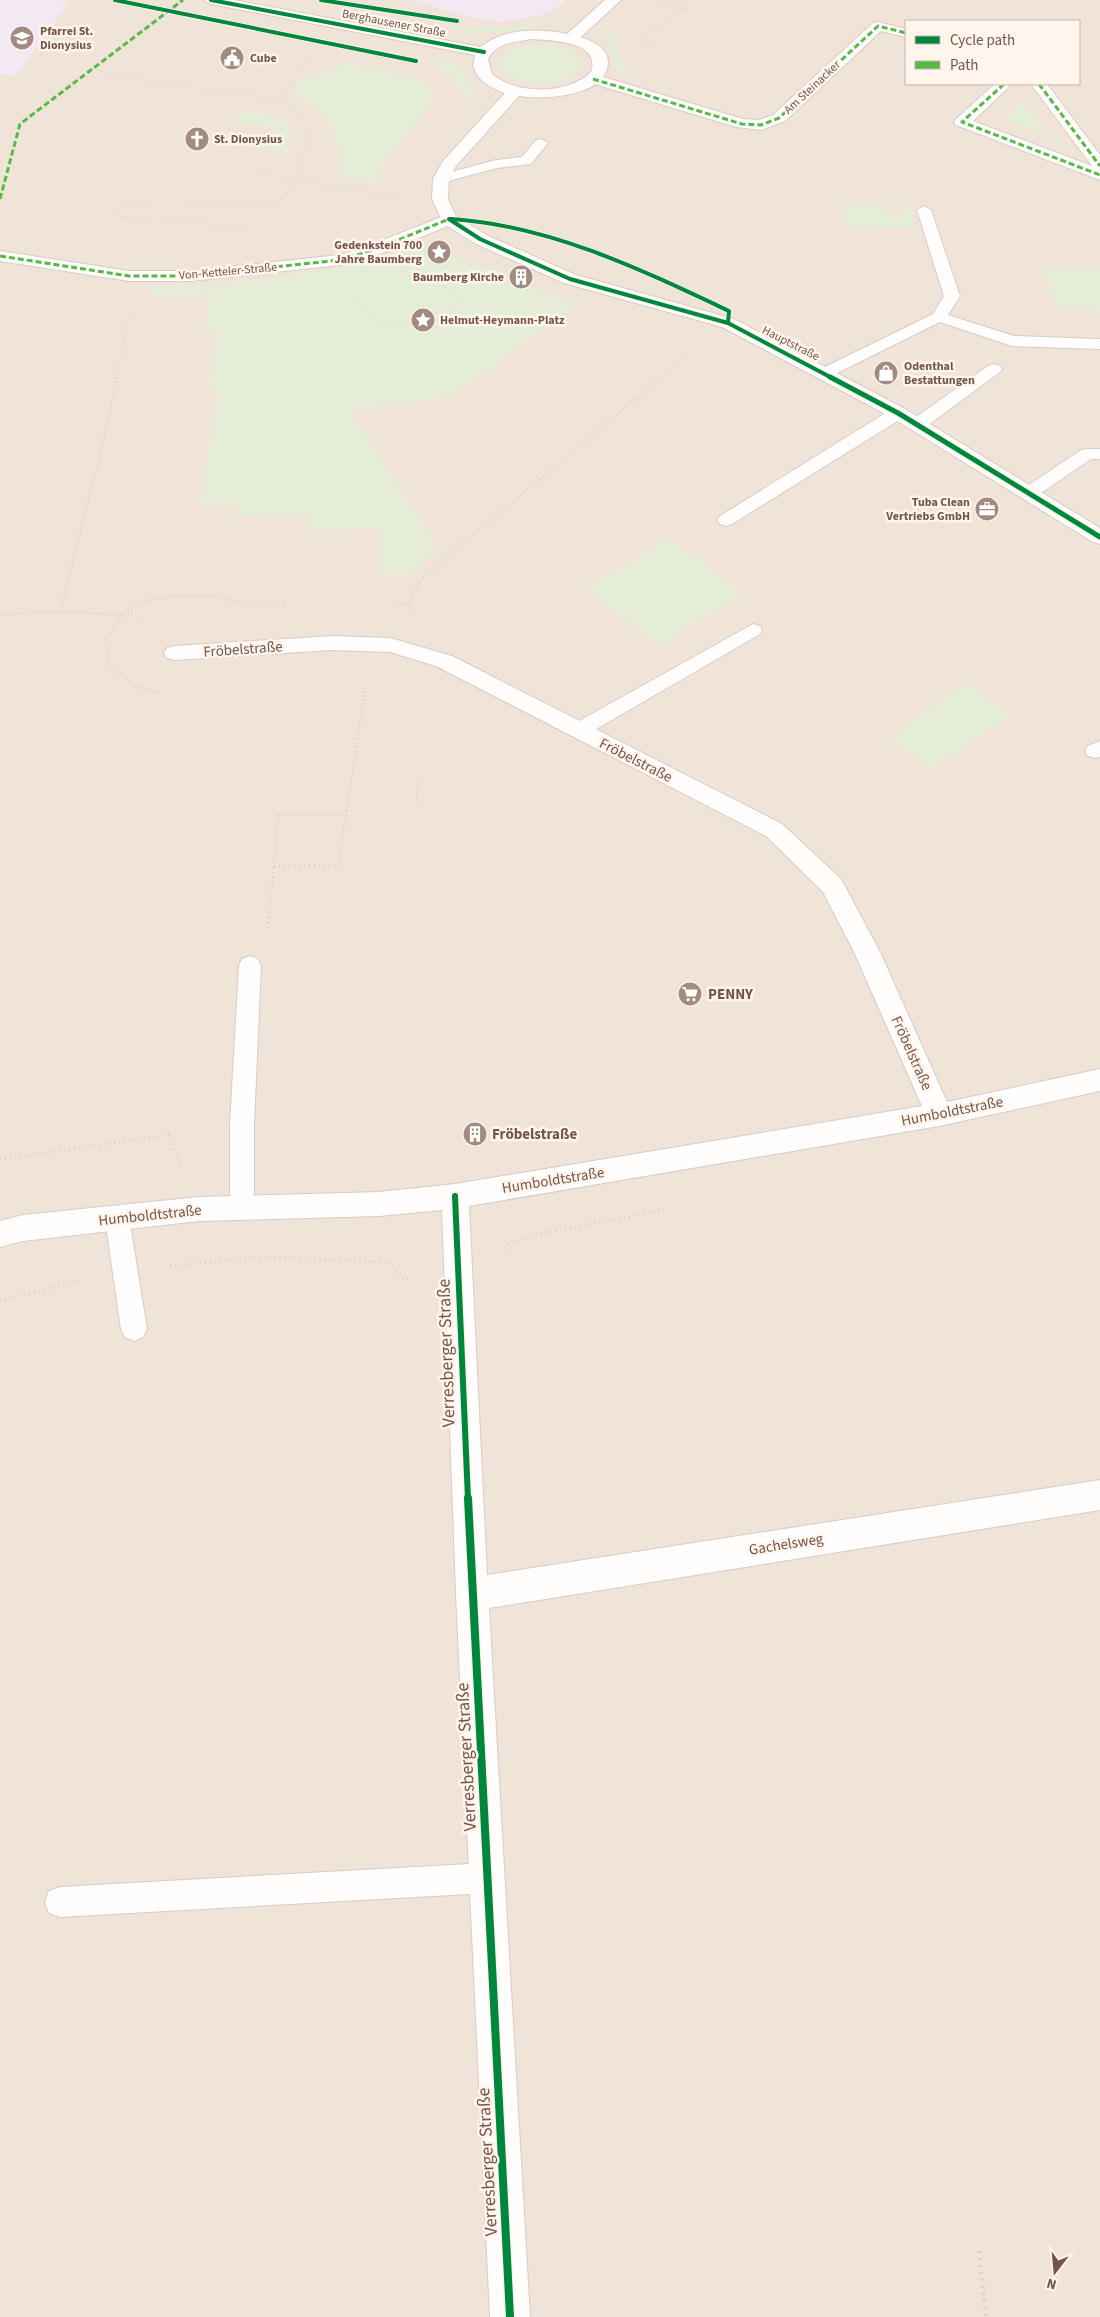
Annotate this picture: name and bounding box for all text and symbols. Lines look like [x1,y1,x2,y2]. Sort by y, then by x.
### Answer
street label: Berghausener Straße [341,5,447,42]
legend [905,20,1080,85]
place label: Pfarrei St. Dionysius [40,23,93,54]
school or university icon: Pfarrei St. Dionysius [9,25,35,51]
text: Cycle path [950,30,1015,51]
public building icon: Cube [219,45,245,71]
place label: Cube [250,50,277,67]
text: Path [950,55,978,76]
street label: Am Steinacker [780,56,845,118]
church icon: St. Dionysius [184,126,210,152]
place label: St. Dionysius [214,131,282,148]
place label: Gedenkstein 700 Jahre Baumberg [334,237,423,268]
place icon: Gedenkstein 700 Jahre Baumberg [426,239,452,265]
street label: Von-Ketteler-Straße [178,259,278,284]
building icon: Baumberg Kirche [508,264,534,290]
place label: Baumberg Kirche [413,269,504,286]
place icon: Helmut-Heymann-Platz [410,307,436,333]
place label: Helmut-Heymann-Platz [440,312,565,329]
street label: Hauptstraße [759,322,822,365]
place label: Odenthal Bestattungen [904,358,975,389]
shop icon: Odenthal Bestattungen [873,360,899,386]
place label: Tuba Clean Vertriebs GmbH [885,494,970,525]
office icon: Tuba Clean Vertriebs GmbH [974,496,1000,522]
street label: Fröbelstraße [203,636,283,663]
street label: Fröbelstraße [596,733,676,788]
supermarket icon: PENNY [677,981,703,1007]
place label: PENNY [708,984,753,1005]
street label: Fröbelstraße [886,1013,937,1094]
street label: Humboldtstraße [899,1091,1005,1132]
building icon: Fröbelstraße [462,1121,488,1147]
place label: Fröbelstraße [492,1124,577,1145]
street label: Humboldtstraße [500,1162,606,1199]
street label: Humboldtstraße [98,1200,203,1231]
street label: Verresberger Straße [431,1278,462,1428]
street label: Gachelsweg [747,1528,825,1561]
street label: Verresberger Straße [450,1682,483,1832]
street label: Verresberger Straße [471,2087,504,2237]
north arrow [1030,2247,1080,2297]
text: N [1044,2273,1059,2294]

